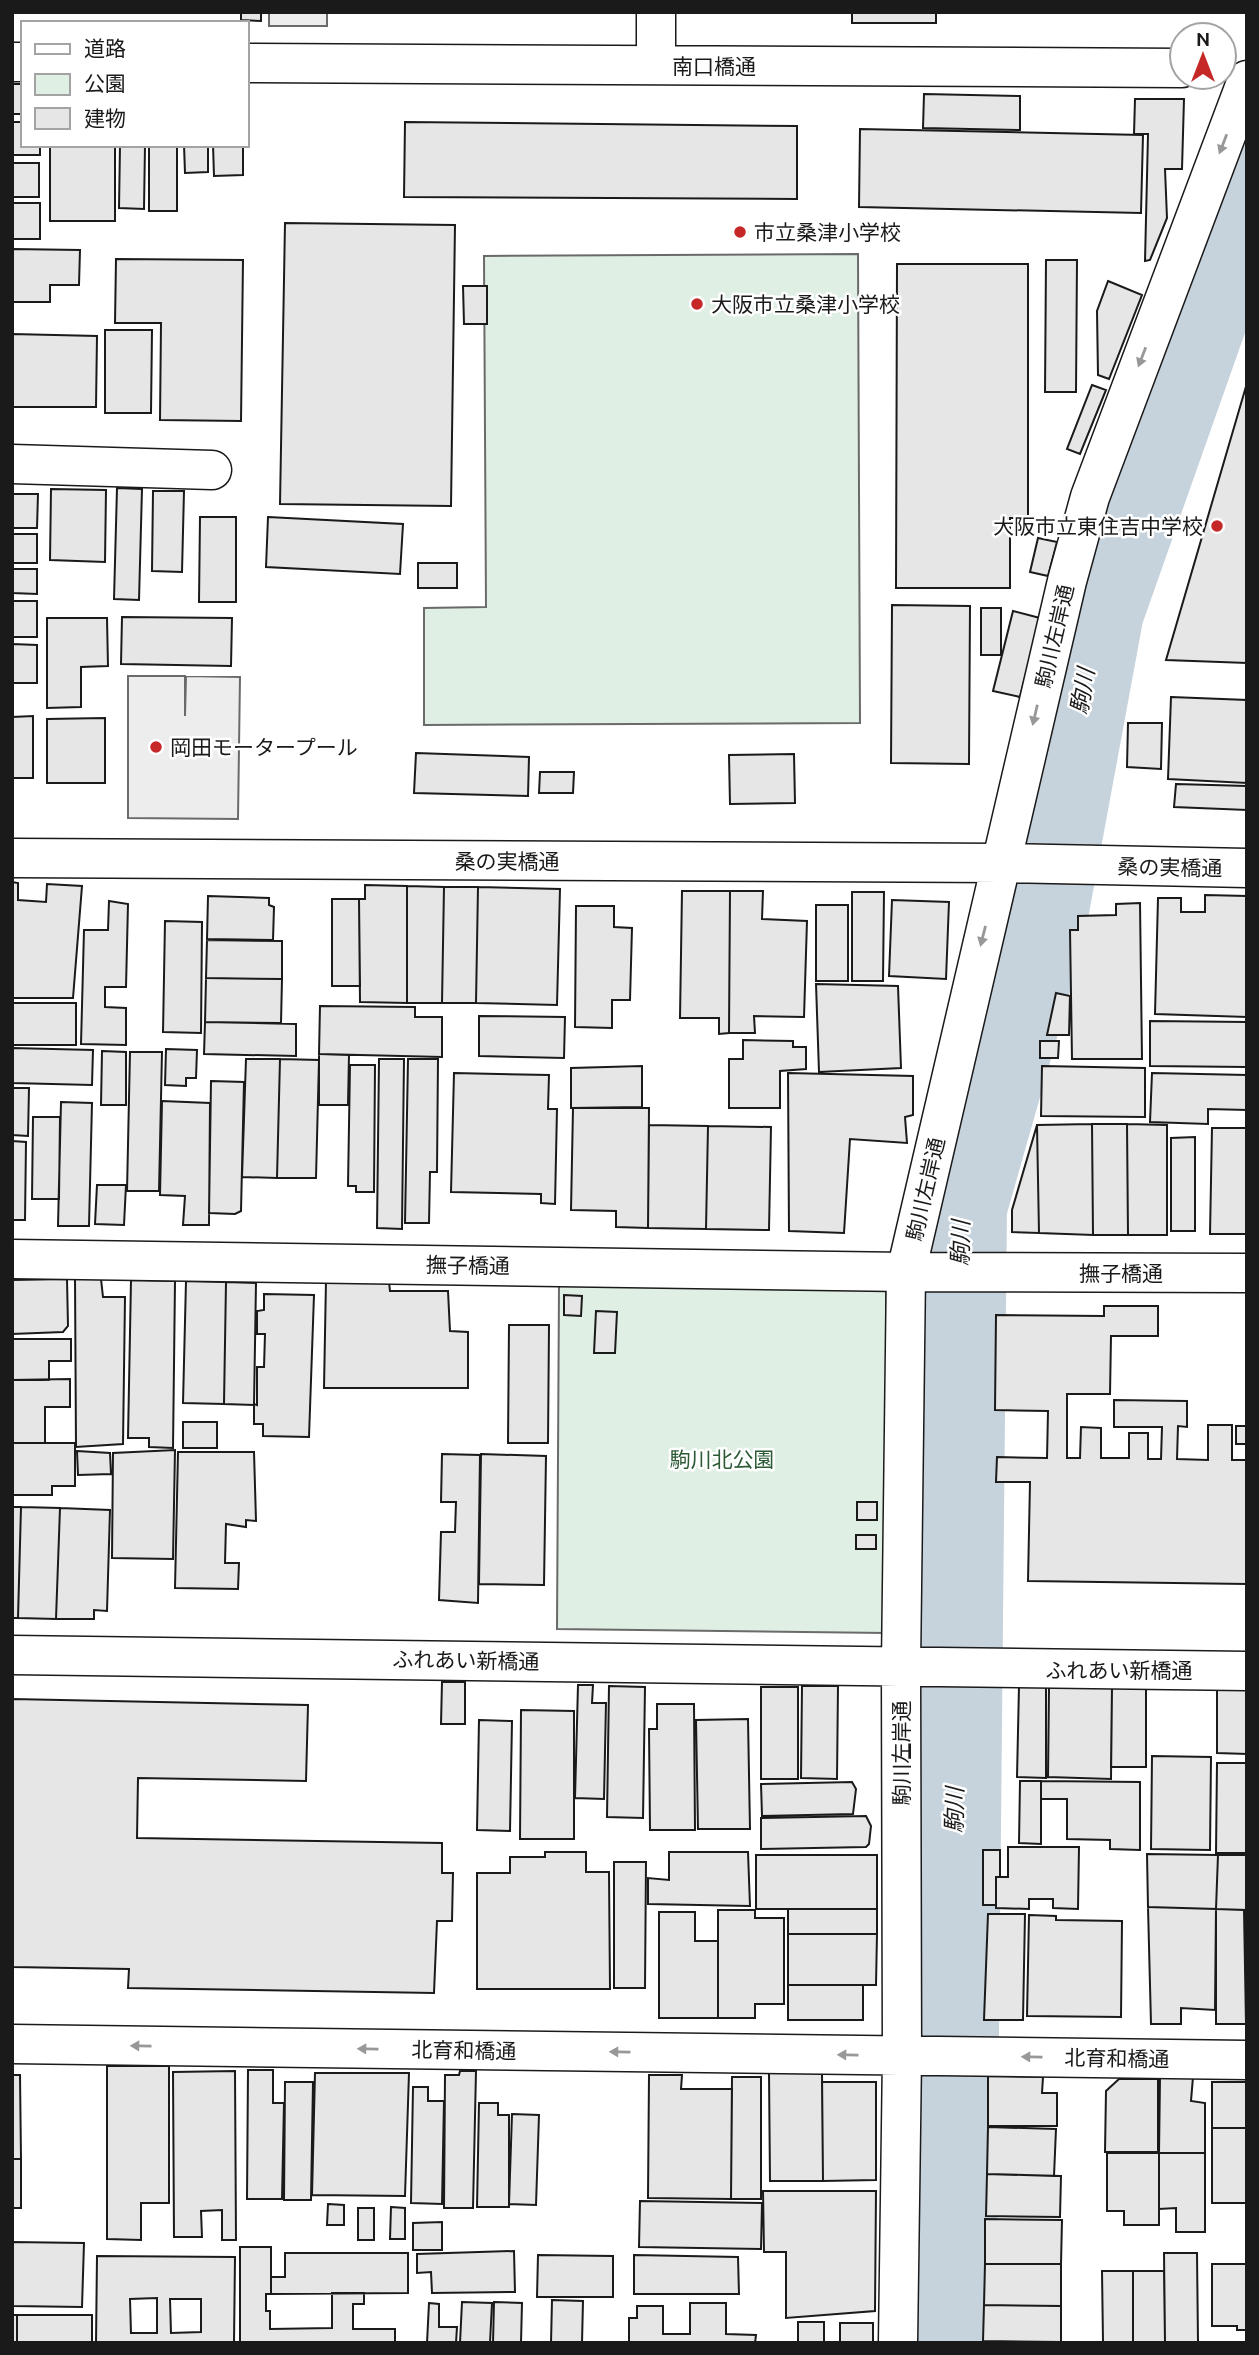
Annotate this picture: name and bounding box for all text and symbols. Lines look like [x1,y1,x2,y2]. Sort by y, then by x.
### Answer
legend [21,21,248,147]
north arrow [1168,21,1238,91]
text: N [1196,28,1210,50]
text: 道路 [84,36,126,60]
street label: 南口橋通 [672,54,756,78]
text: 公園 [84,71,126,95]
text: 建物 [84,106,126,130]
one-way arrow [1217,133,1228,154]
place label: 市立桑津小学校 [754,220,901,244]
marker: 市立桑津小学校 [732,224,748,240]
place label: 大阪市立桑津小学校 [711,292,900,316]
marker: 大阪市立桑津小学校 [689,296,705,312]
one-way arrow [1137,346,1148,367]
place label: 大阪市立東住吉中学校 [993,514,1203,538]
marker: 大阪市立東住吉中学校 [1209,518,1225,534]
street label: 駒川左岸通 [1030,582,1078,690]
water label: 駒川 [1066,663,1099,716]
one-way arrow [1030,704,1041,726]
place label: 岡田モータープール [170,735,358,759]
marker: 岡田モータープール [148,739,164,755]
street label: 桑の実橋通 [455,849,560,873]
street label: 桑の実橋通 [1117,854,1223,880]
one-way arrow [978,926,989,948]
street label: 駒川左岸通 [901,1135,949,1243]
water label: 駒川 [947,1217,973,1266]
street label: 撫子橋通 [426,1252,510,1278]
street label: 撫子橋通 [1079,1261,1163,1285]
park label: 駒川北公園 [670,1447,775,1471]
street label: ふれあい新橋通 [392,1647,540,1673]
street label: ふれあい新橋通 [1046,1658,1193,1682]
street label: 駒川左岸通 [889,1701,913,1806]
water label: 駒川 [941,1784,967,1833]
street label: 北育和橋通 [411,2037,517,2063]
one-way arrow [130,2040,152,2052]
one-way arrow [357,2043,379,2055]
street label: 北育和橋通 [1064,2045,1170,2071]
one-way arrow [609,2047,631,2058]
one-way arrow [837,2050,859,2061]
one-way arrow [1020,2051,1042,2062]

